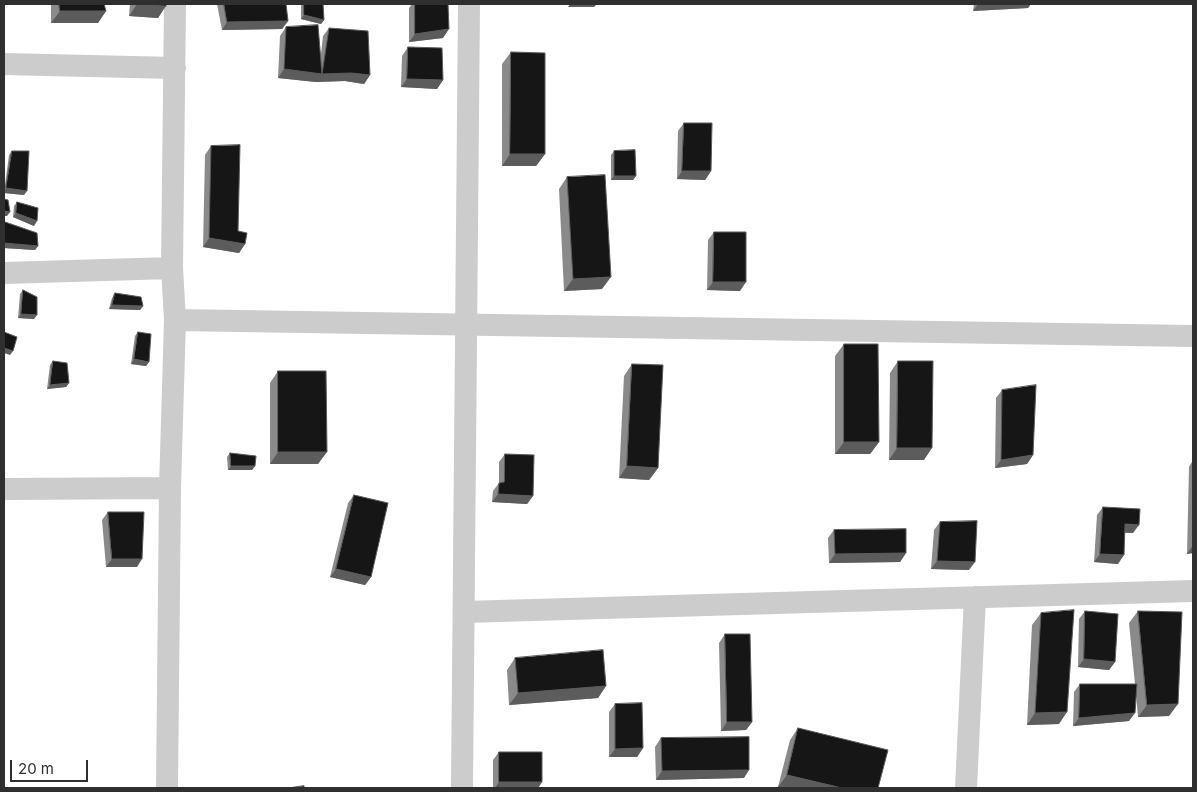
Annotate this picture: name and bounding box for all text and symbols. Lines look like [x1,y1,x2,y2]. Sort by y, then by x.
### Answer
scale bar [12,750,90,782]
text: 20 m [18,759,54,778]

